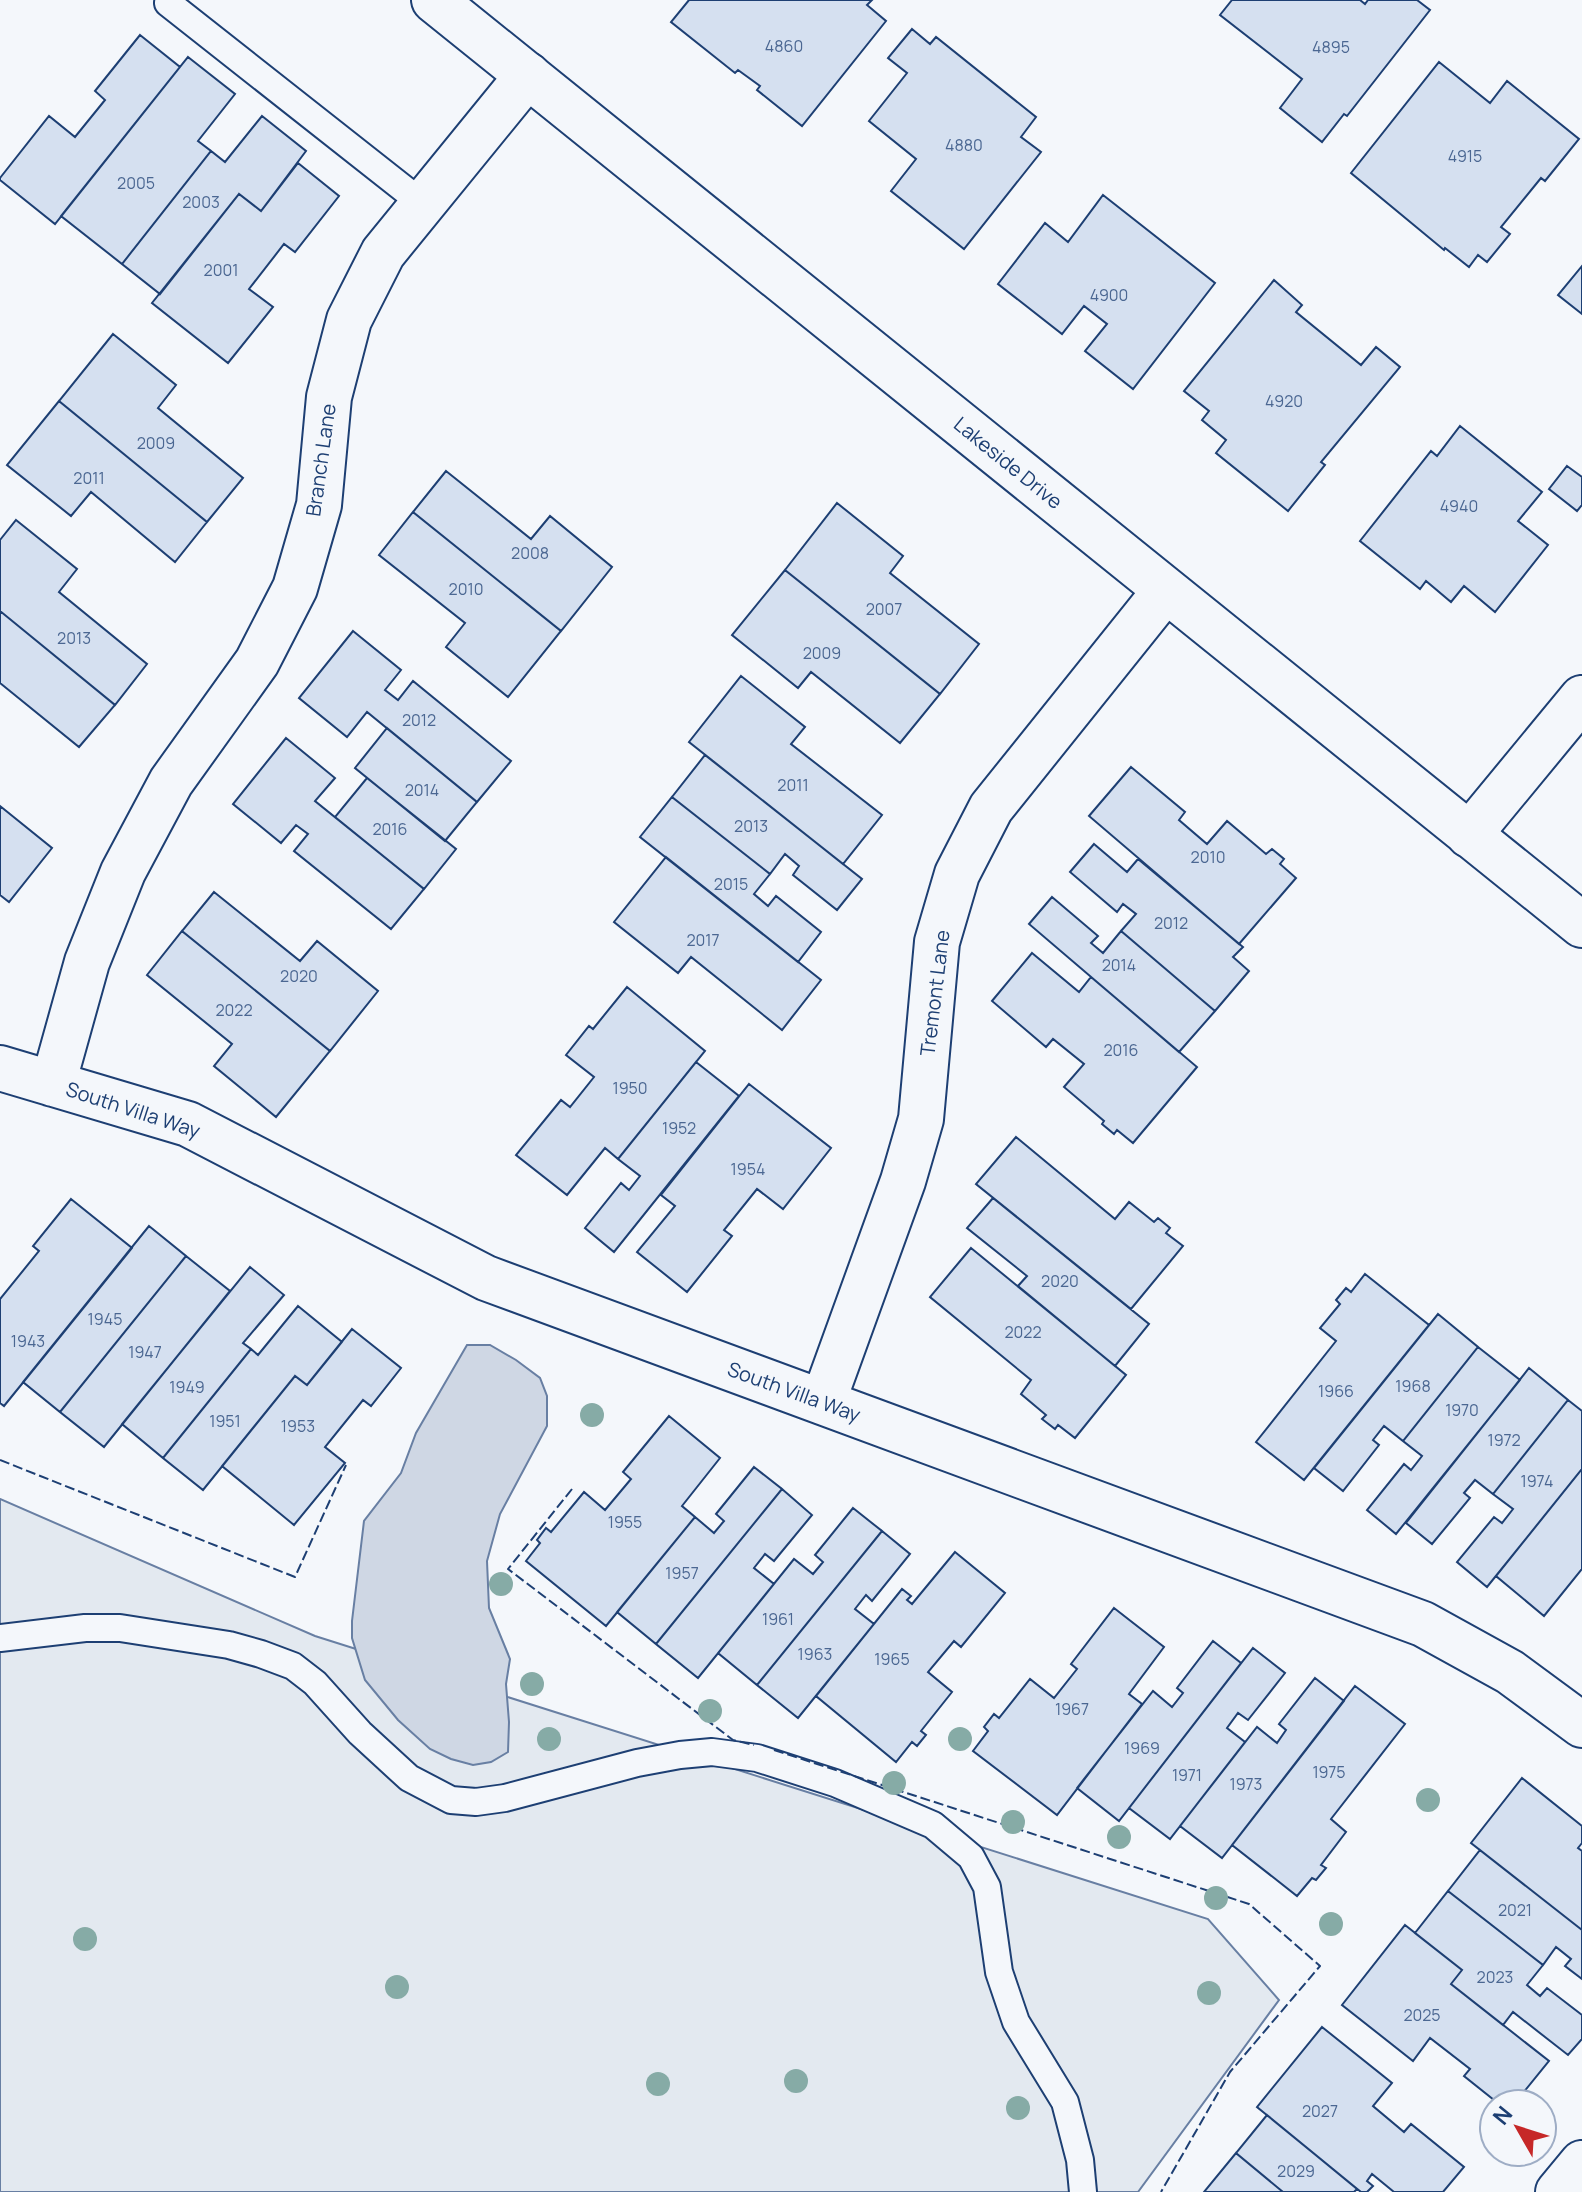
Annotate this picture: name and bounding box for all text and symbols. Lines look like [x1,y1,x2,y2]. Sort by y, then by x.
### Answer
house number: 4860 [765,35,803,57]
house number: 4895 [1312,36,1350,58]
house number: 4880 [945,134,983,156]
house number: 4915 [1448,145,1482,167]
house number: 2005 [117,172,155,194]
house number: 2003 [182,191,220,213]
house number: 2001 [204,259,238,281]
house number: 4900 [1090,284,1128,306]
house number: 4920 [1265,390,1303,412]
street label: Branch Lane [299,402,342,518]
street label: Lakeside Drive [948,411,1068,515]
house number: 2009 [137,432,175,454]
house number: 2011 [73,467,105,489]
house number: 4940 [1440,495,1478,517]
house number: 2008 [511,542,549,564]
house number: 2010 [449,578,483,600]
house number: 2007 [866,598,902,620]
house number: 2013 [57,627,91,649]
house number: 2009 [803,642,841,664]
house number: 2012 [402,709,436,731]
house number: 2011 [777,774,809,796]
house number: 2014 [405,779,439,801]
house number: 2013 [734,815,768,837]
house number: 2016 [372,818,408,840]
house number: 2010 [1191,846,1225,868]
house number: 2015 [714,873,748,895]
house number: 2012 [1154,912,1188,934]
street label: Tremont Lane [913,928,956,1058]
house number: 2017 [686,929,720,951]
house number: 2014 [1102,954,1136,976]
house number: 2020 [280,965,318,987]
house number: 2022 [215,999,253,1021]
house number: 2016 [1103,1039,1139,1061]
street label: South Villa Way [63,1075,204,1144]
house number: 1950 [612,1077,648,1099]
house number: 1952 [662,1117,696,1139]
house number: 1954 [731,1158,765,1180]
house number: 2020 [1041,1270,1079,1292]
house number: 1945 [88,1308,122,1330]
house number: 2022 [1004,1321,1042,1343]
house number: 1943 [11,1330,45,1352]
house number: 1947 [128,1341,162,1363]
street label: South Villa Way [724,1355,865,1428]
house number: 1968 [1395,1375,1431,1397]
house number: 1949 [169,1376,205,1398]
house number: 1966 [1318,1380,1354,1402]
house number: 1970 [1445,1399,1479,1421]
house number: 1951 [209,1410,241,1432]
house number: 1953 [281,1415,315,1437]
house number: 1972 [1487,1429,1521,1451]
house number: 1974 [1521,1470,1553,1492]
house number: 1955 [608,1511,642,1533]
house number: 1957 [665,1562,699,1584]
house number: 1961 [762,1608,794,1630]
house number: 1963 [798,1643,832,1665]
house number: 1965 [874,1648,910,1670]
house number: 1967 [1055,1698,1089,1720]
house number: 1969 [1124,1737,1160,1759]
house number: 1975 [1312,1761,1346,1783]
house number: 1971 [1172,1764,1202,1786]
house number: 1973 [1230,1773,1262,1795]
house number: 2021 [1498,1899,1532,1921]
house number: 2023 [1477,1966,1513,1988]
house number: 2025 [1403,2004,1441,2026]
north arrow [1478,2088,1558,2168]
house number: 2027 [1302,2100,1338,2122]
text: N [1486,2100,1519,2131]
house number: 2029 [1277,2160,1315,2182]

